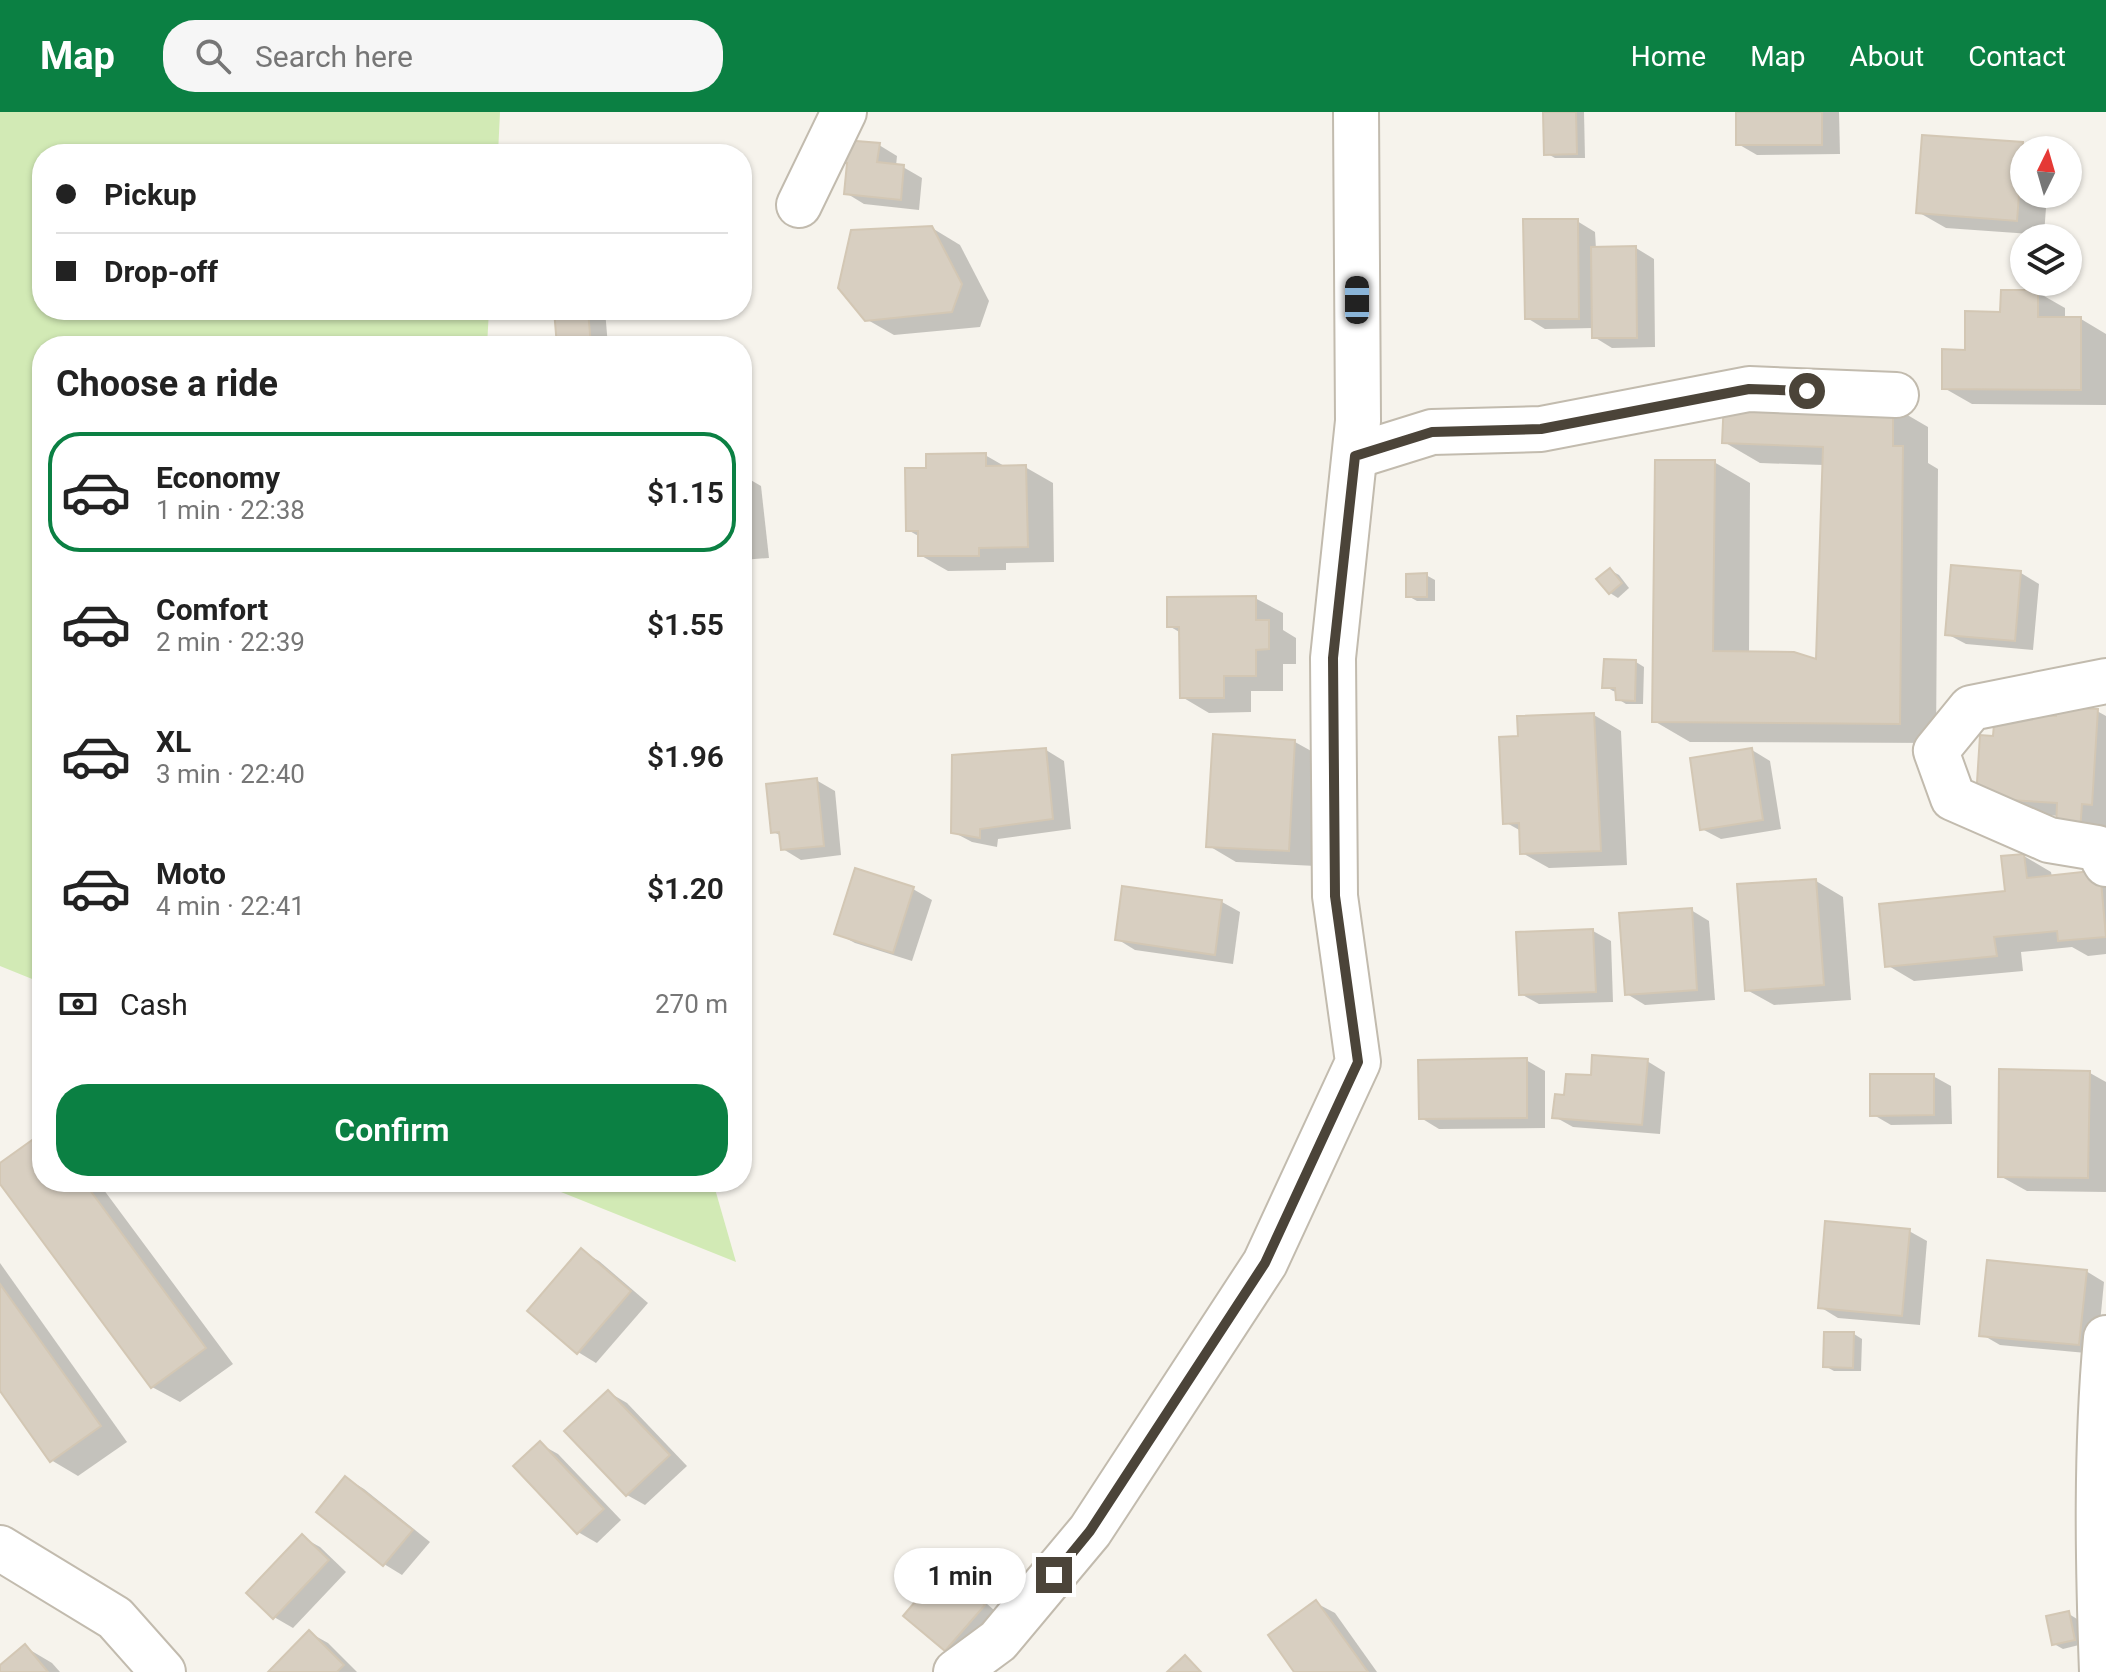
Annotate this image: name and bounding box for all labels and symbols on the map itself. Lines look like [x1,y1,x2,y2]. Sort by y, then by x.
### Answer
north arrow [2010,136,2082,208]
car [1345,276,1369,324]
route start [1789,373,1825,409]
callout: 1 min [894,1547,1026,1603]
route end [1036,1557,1072,1593]

